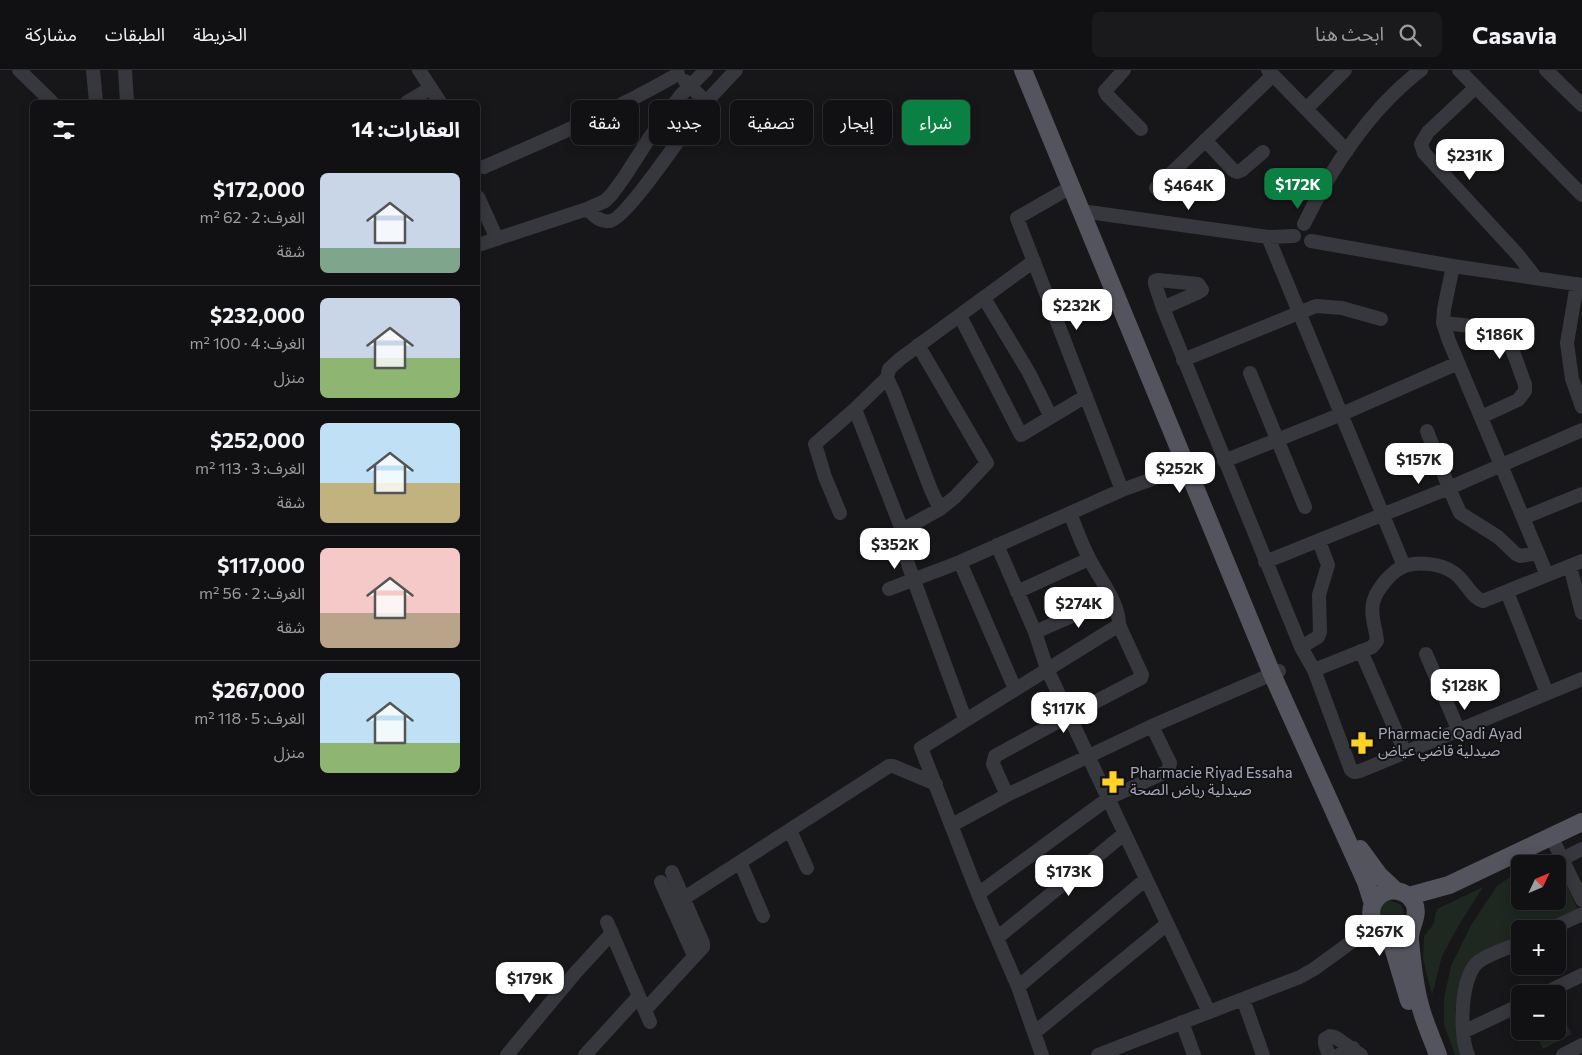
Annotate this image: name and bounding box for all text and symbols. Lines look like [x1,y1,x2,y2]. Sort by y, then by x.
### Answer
search box [1092,12,1442,57]
text: Casavia [1472,20,1557,49]
icon: search [1396,21,1424,49]
text: ابحث هنا [1315,22,1384,45]
text: مشاركة [25,23,77,45]
text: الطبقات [105,23,165,45]
text: الخريطة [193,23,247,45]
chip: شقة [571,100,639,145]
chip: جديد [649,100,720,145]
chip: تصفية [730,100,813,145]
chip: إيجار [823,100,892,145]
chip: شراء [902,100,970,145]
icon: filters [50,116,78,144]
text: العقارات: 14 [351,116,460,141]
pin: $231K [1435,138,1505,181]
text: $231K [1447,145,1493,164]
pin: $464K [1154,168,1224,211]
pin: $172K [1263,168,1333,210]
text: $172K [1275,174,1321,193]
text: $464K [1164,175,1214,194]
text: $172,000 [213,176,305,201]
icon: home [360,193,420,253]
text: الغرف: 2 · 62 m² [199,207,305,226]
text: شقة [277,241,305,260]
pin: $232K [1042,288,1112,331]
text: $232K [1053,295,1101,314]
text: $232,000 [210,302,305,327]
icon: home [360,318,420,378]
pin: $186K [1465,318,1535,360]
text: $186K [1476,324,1524,343]
text: الغرف: 4 · 100 m² [190,333,305,352]
text: منزل [274,367,305,386]
text: $252,000 [210,427,305,452]
pin: $157K [1384,442,1454,485]
icon: home [360,443,420,503]
text: $157K [1396,449,1442,468]
pin: $252K [1145,452,1215,494]
text: الغرف: 3 · 113 m² [195,458,305,477]
text: $252K [1156,458,1204,477]
text: شقة [277,492,305,511]
pin: $352K [860,528,930,570]
text: $352K [871,534,919,553]
text: $117,000 [217,552,305,577]
icon: home [360,568,420,628]
text: الغرف: 2 · 56 m² [199,583,305,602]
pin: $274K [1044,586,1114,629]
text: $274K [1055,593,1103,612]
text: شقة [277,617,305,636]
pin: $128K [1430,668,1500,711]
text: $128K [1442,675,1488,694]
text: $267,000 [212,677,305,702]
pin: $117K [1029,692,1099,734]
icon: home [360,693,420,753]
text: $117K [1042,698,1086,717]
text: الغرف: 5 · 118 m² [194,708,305,727]
place label: Pharmacie Qadi Ayad صيدلية قاضي عياض [1378,724,1522,762]
pharmacy icon: Pharmacie Qadi Ayad صيدلية قاضي عياض [1349,730,1375,756]
text: منزل [274,742,305,761]
place label: Pharmacie Riyad Essaha صيدلية رياض الصحة [1130,763,1293,799]
pharmacy icon: Pharmacie Riyad Essaha صيدلية رياض الصحة [1100,769,1126,795]
pin: $173K [1034,854,1104,897]
north arrow [1511,855,1566,910]
map controls [1511,855,1566,1040]
text: $173K [1046,861,1092,880]
pin: $267K [1345,914,1415,957]
button: + [1511,920,1566,975]
text: $267K [1356,921,1404,940]
pin: $179K [495,962,565,1004]
text: $179K [507,968,553,987]
button: − [1511,985,1566,1040]

